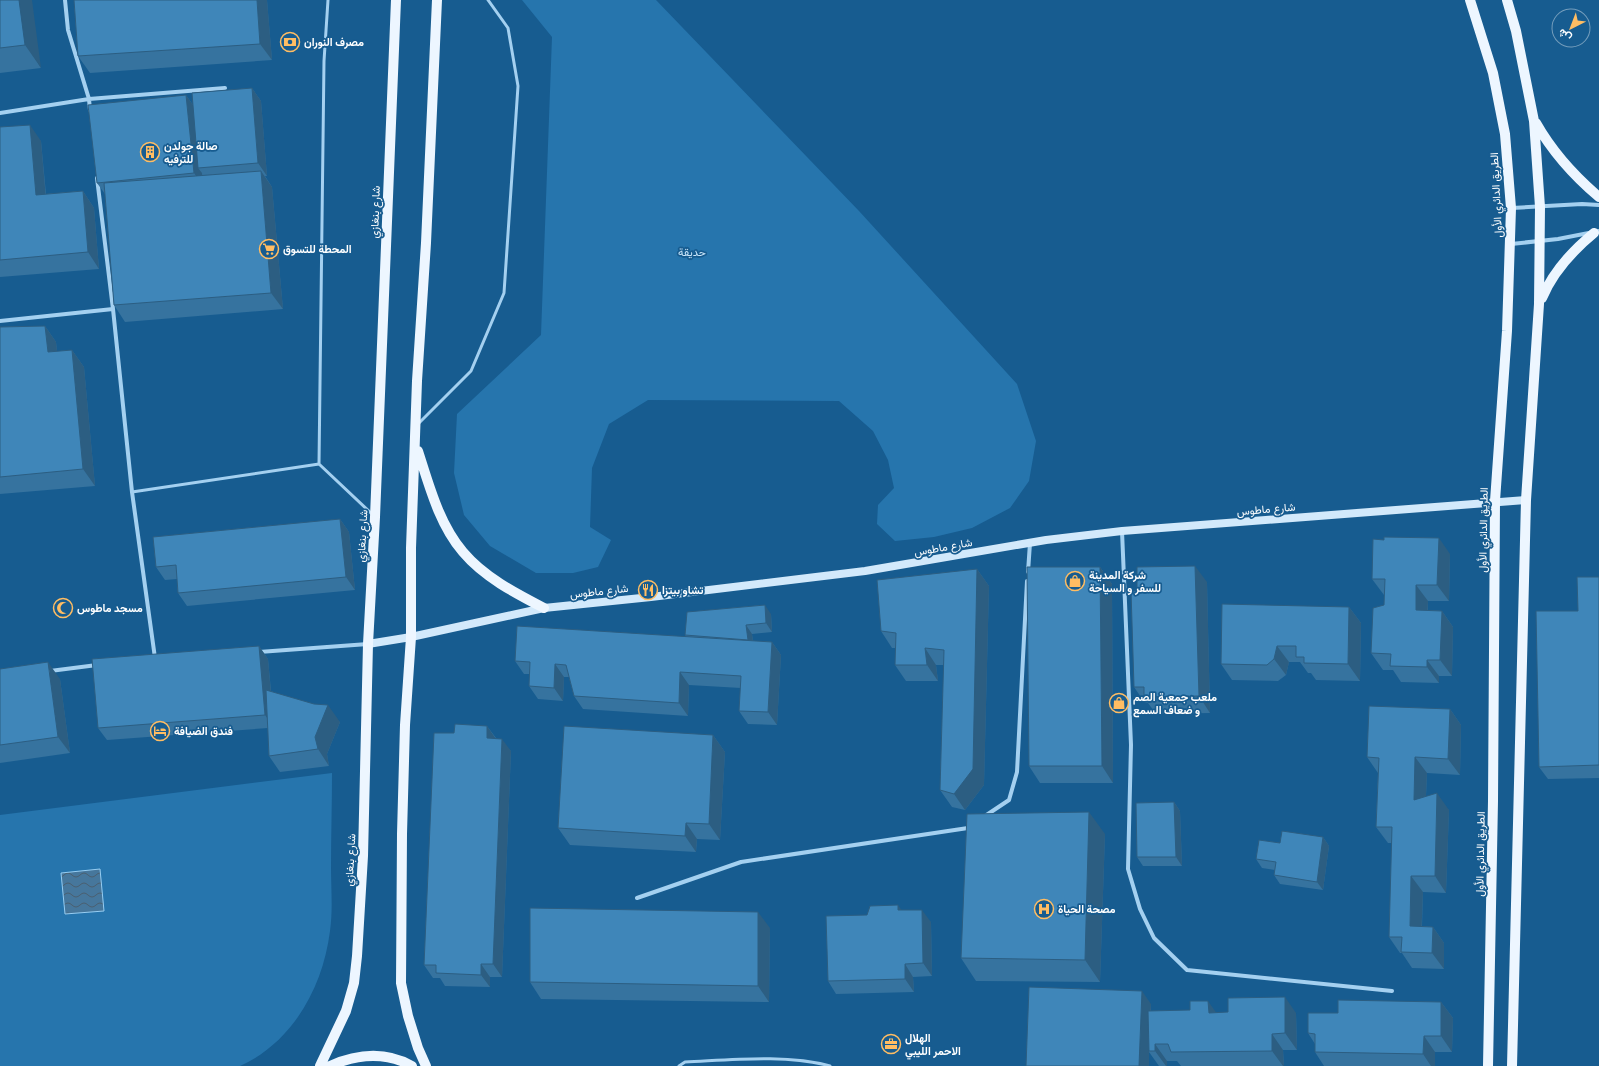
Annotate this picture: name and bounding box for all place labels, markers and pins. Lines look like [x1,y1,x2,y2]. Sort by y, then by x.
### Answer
bank icon: مصرف النوران [279,31,301,53]
place label: مصرف النوران [304,35,364,49]
place label: صالة جولدن للترفيه [164,139,217,166]
building icon: صالة جولدن للترفيه [139,141,161,163]
supermarket icon: المحطة للتسوق [258,238,280,260]
place label: المحطة للتسوق [283,242,352,256]
place label: شركة المدينة للسفر و السياحة [1089,568,1161,595]
shop icon: شركة المدينة للسفر و السياحة [1064,570,1086,592]
restaurant icon: تشاو بيتزا [637,579,659,601]
place label: تشاو بيتزا [662,583,704,597]
mosque icon: مسجد ماطوس [52,597,74,619]
place label: مسجد ماطوس [77,601,143,615]
place label: ملعب جمعية الصم و ضعاف السمع [1133,690,1217,718]
shop icon: ملعب جمعية الصم و ضعاف السمع [1108,692,1130,714]
hotel icon: فندق الضيافة [149,720,171,742]
place label: فندق الضيافة [174,724,233,738]
hospital icon: مصحة الحياة [1033,898,1055,920]
place label: مصحة الحياة [1058,902,1115,916]
place label: الهلال الاحمر الليبي [905,1031,961,1060]
office icon: الهلال الاحمر الليبي [880,1033,902,1055]

